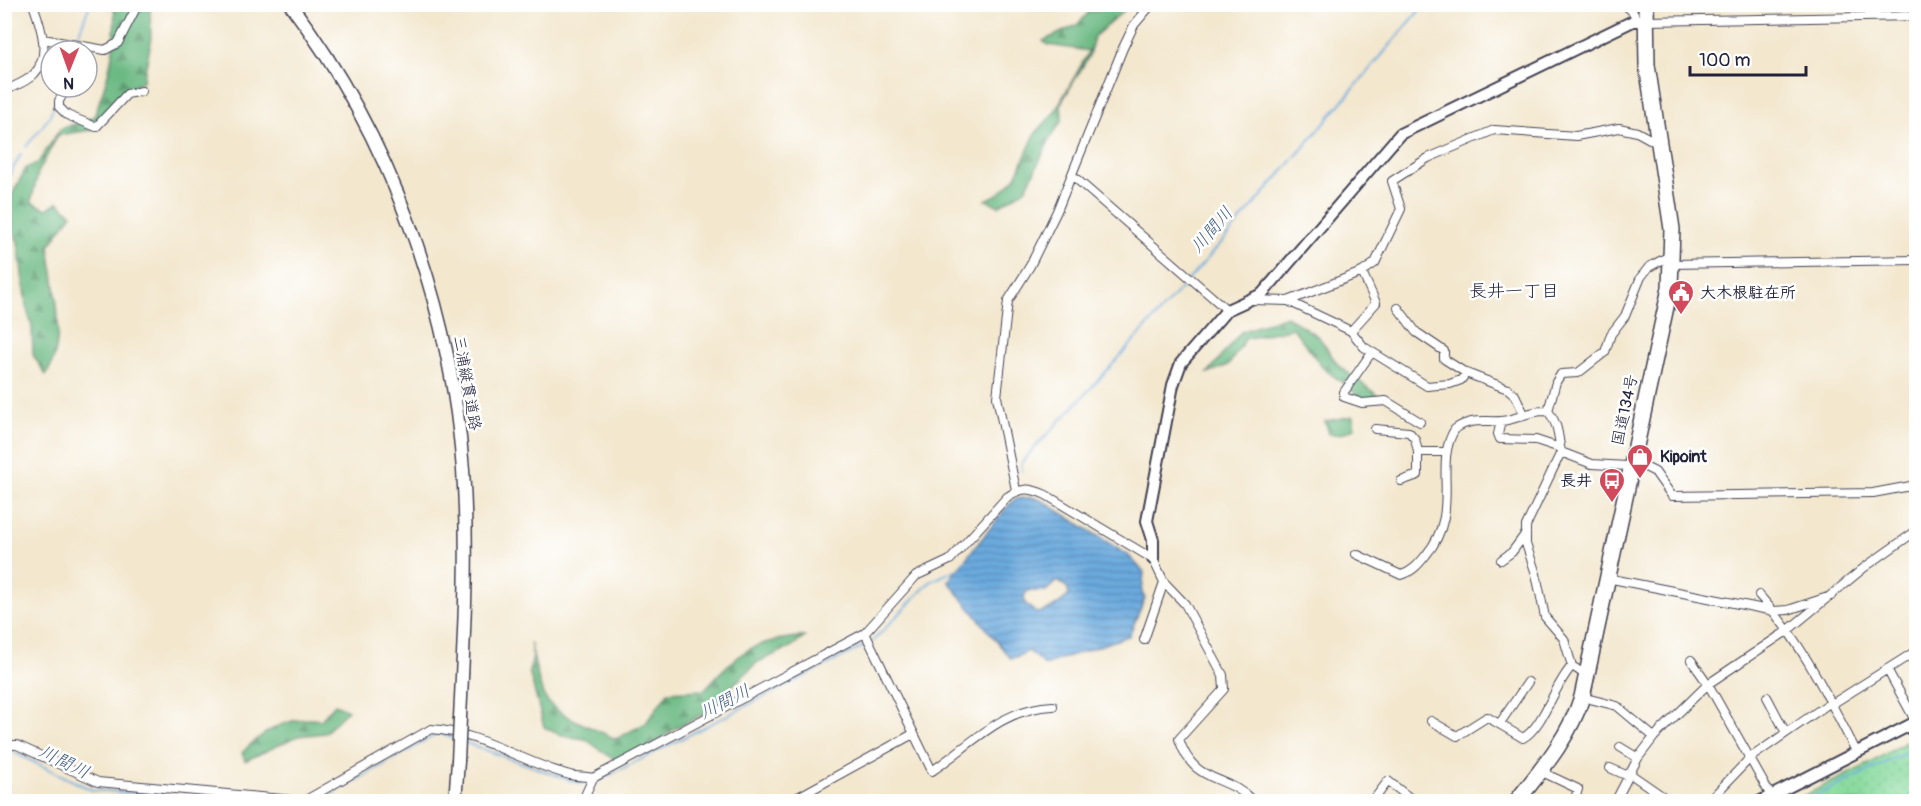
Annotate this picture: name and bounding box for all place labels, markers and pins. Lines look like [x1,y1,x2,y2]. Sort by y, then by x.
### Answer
public building icon: 大木根駐在所 [1666,278,1696,316]
place label: 大木根駐在所 [1700,283,1796,303]
shop icon: Kipoint [1625,442,1655,480]
place label: Kipoint [1660,447,1707,467]
bus stop icon: 長井 [1597,466,1627,504]
place label: 長井 [1560,471,1592,491]

